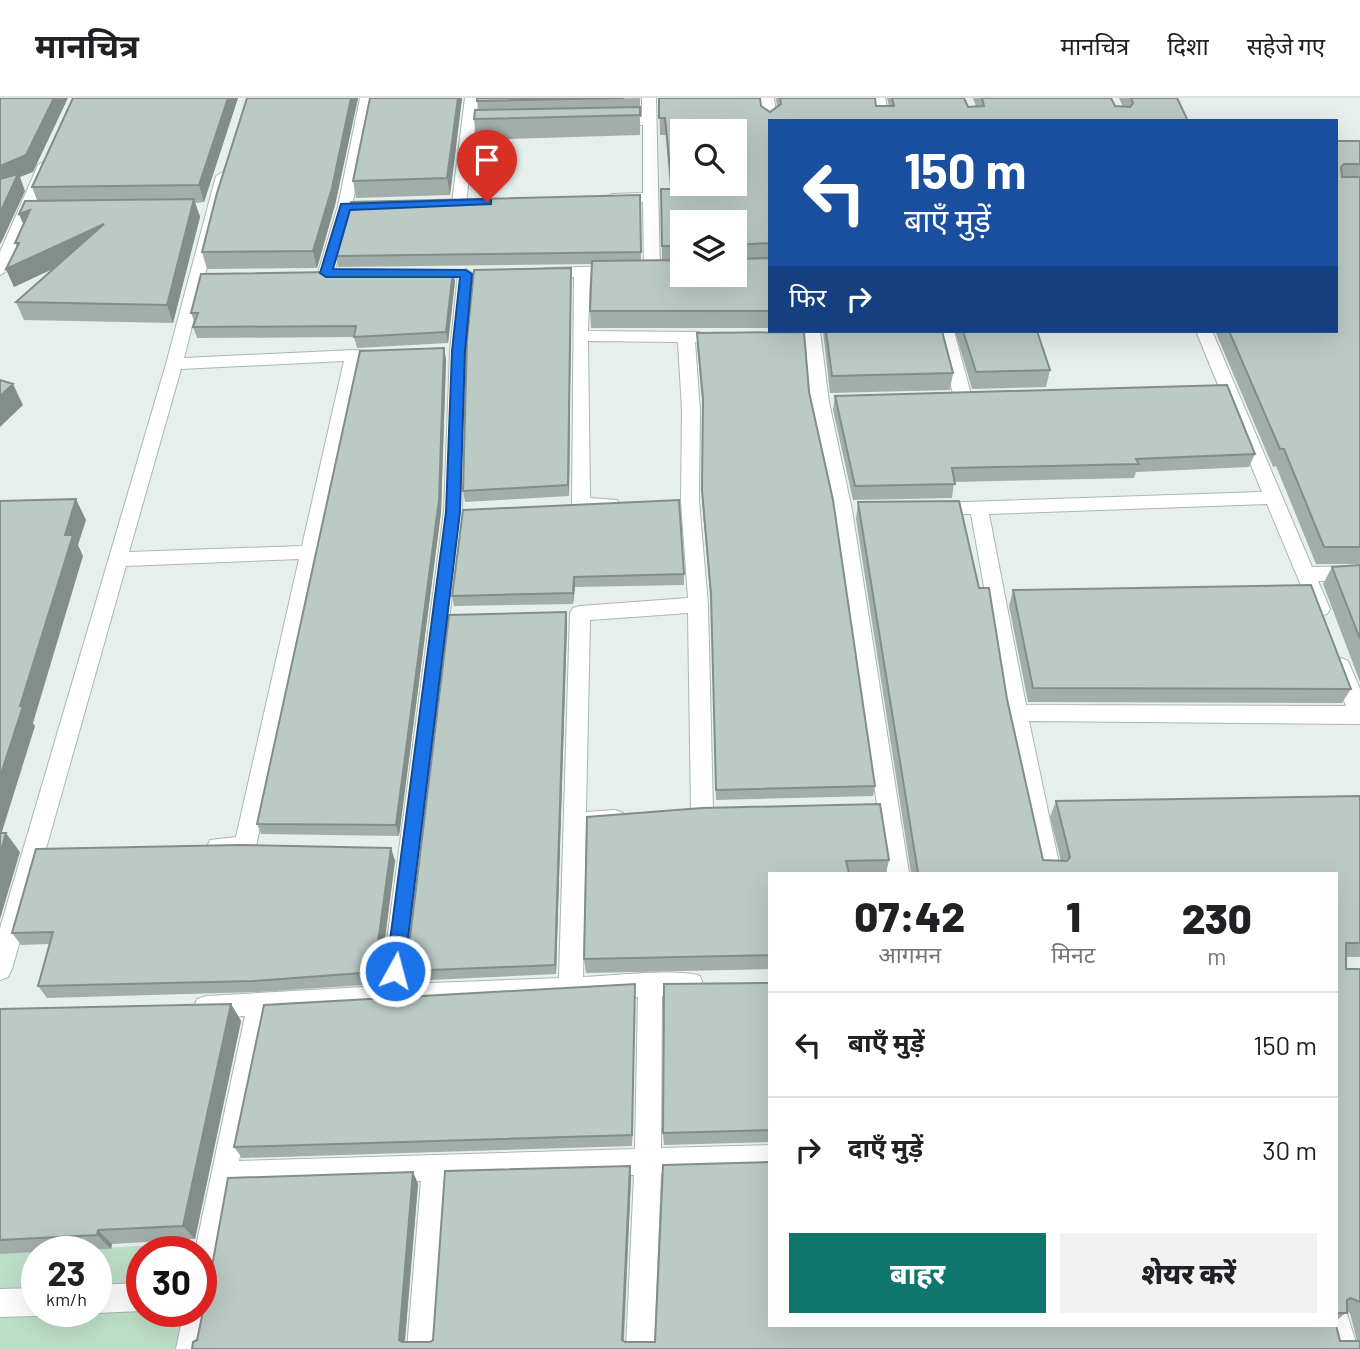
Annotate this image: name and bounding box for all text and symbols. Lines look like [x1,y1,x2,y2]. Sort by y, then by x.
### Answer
text: मानचित्र [35,25,139,65]
text: मानचित्र [1061,31,1129,60]
text: दिशा [1167,31,1209,60]
text: सहेजे गए [1247,31,1325,60]
map controls [670,119,747,287]
button: search [670,119,747,196]
pin [457,130,517,202]
text: 150 m [904,140,1026,199]
icon: arrive [468,141,506,179]
icon: left [789,147,880,238]
text: बाएँ मुड़ें [904,200,991,238]
button: layers [670,210,747,287]
icon: right [840,280,878,318]
text: फिर [789,281,826,312]
text: 07:42 [854,890,965,940]
text: 1 [1066,890,1081,940]
text: 230 [1182,892,1252,942]
position arrow [358,934,432,1008]
text: आगमन [878,940,941,968]
text: मिनट [1051,940,1095,968]
text: m [1207,942,1226,970]
icon: left [789,1026,827,1064]
text: बाएँ मुड़ें [848,1026,925,1057]
text: 150 m [1253,1029,1317,1060]
icon: right [789,1131,827,1169]
text: दाएँ मुड़ें [848,1131,923,1162]
text: 30 m [1262,1134,1317,1165]
button: बाहर [789,1233,1046,1313]
button: शेयर करें [1060,1233,1317,1313]
speed limit sign: 30 [126,1236,217,1327]
text: 23 [47,1251,86,1293]
text: km/h [46,1288,87,1310]

